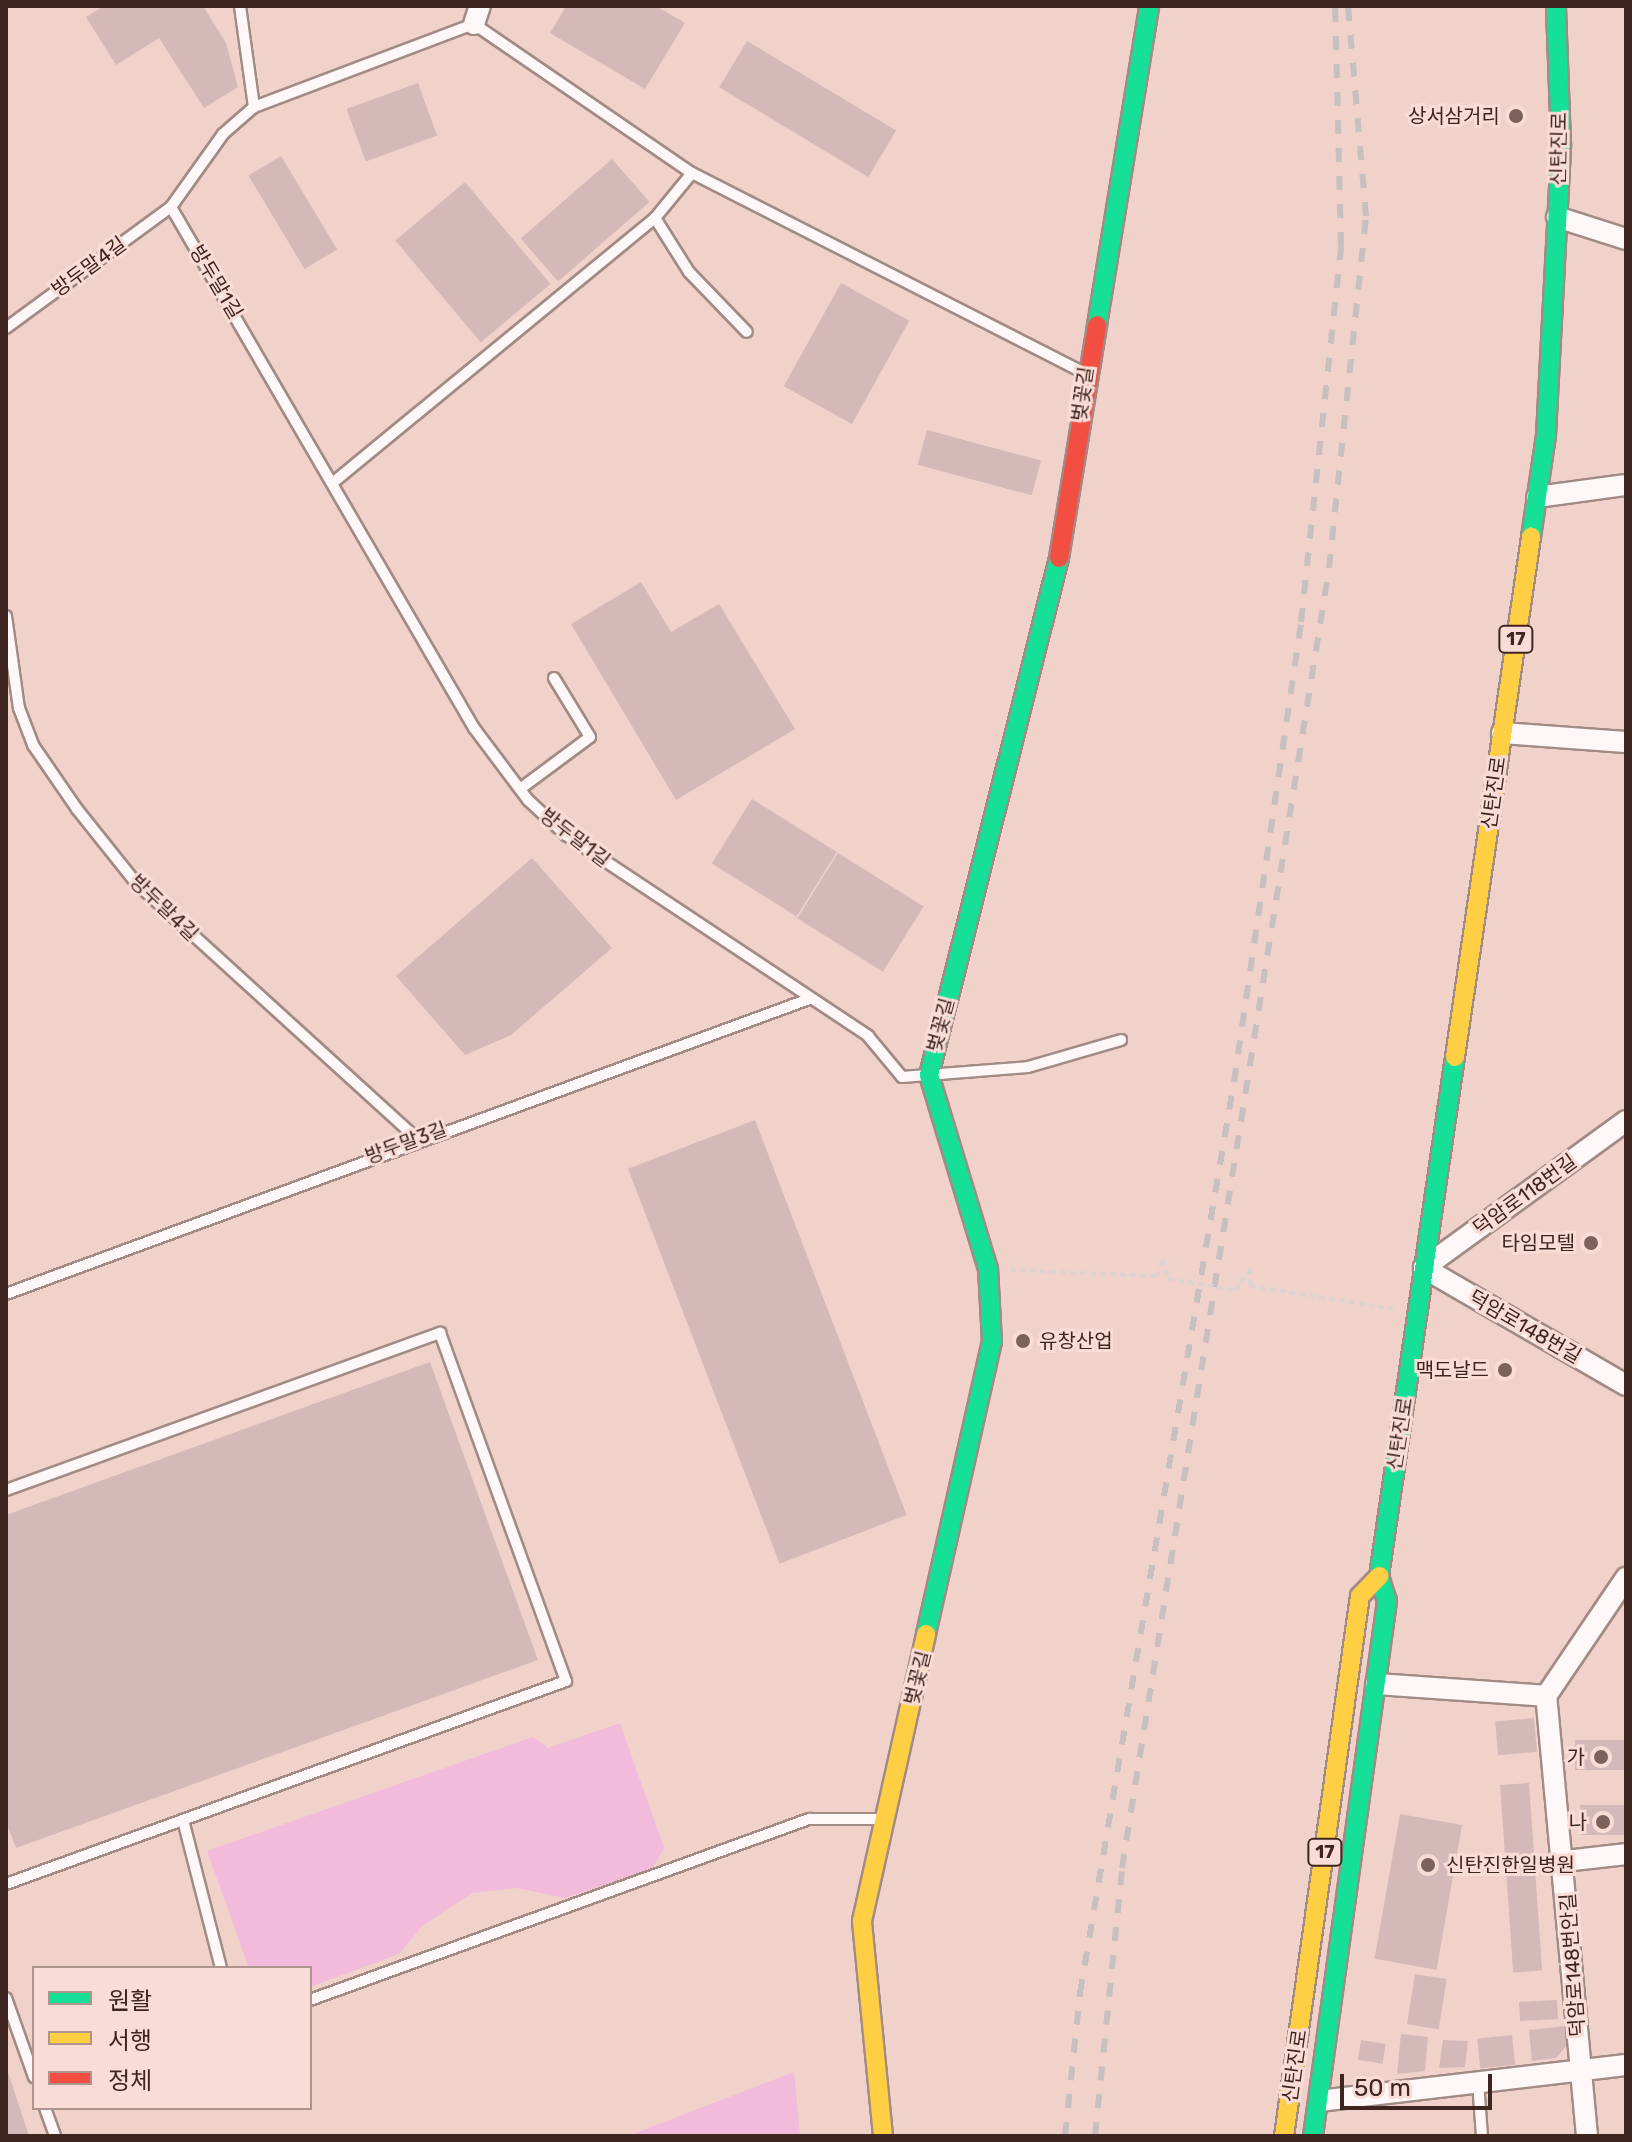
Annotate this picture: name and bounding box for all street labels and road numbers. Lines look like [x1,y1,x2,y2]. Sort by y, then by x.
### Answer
street label: 신탄진로 [1546,112,1572,186]
street label: 방두말4길 [47,232,131,302]
street label: 방두말1길 [185,241,247,323]
street label: 벚꽃길 [1067,365,1099,423]
road number: 17 [1498,625,1534,653]
street label: 신탄진로 [1477,755,1511,831]
street label: 방두말1길 [535,803,615,873]
street label: 방두말4길 [125,869,203,947]
street label: 벚꽃길 [922,995,960,1055]
street label: 방두말3길 [362,1117,450,1169]
street label: 덕암로118번길 [1469,1149,1581,1241]
street label: 덕암로148번길 [1465,1285,1585,1369]
street label: 신탄진로 [1382,1396,1418,1472]
street label: 벚꽃길 [900,1648,936,1708]
road number: 17 [1307,1838,1343,1866]
street label: 덕암로148번안길 [1556,1892,1590,2038]
street label: 신탄진로 [1278,2028,1312,2104]

